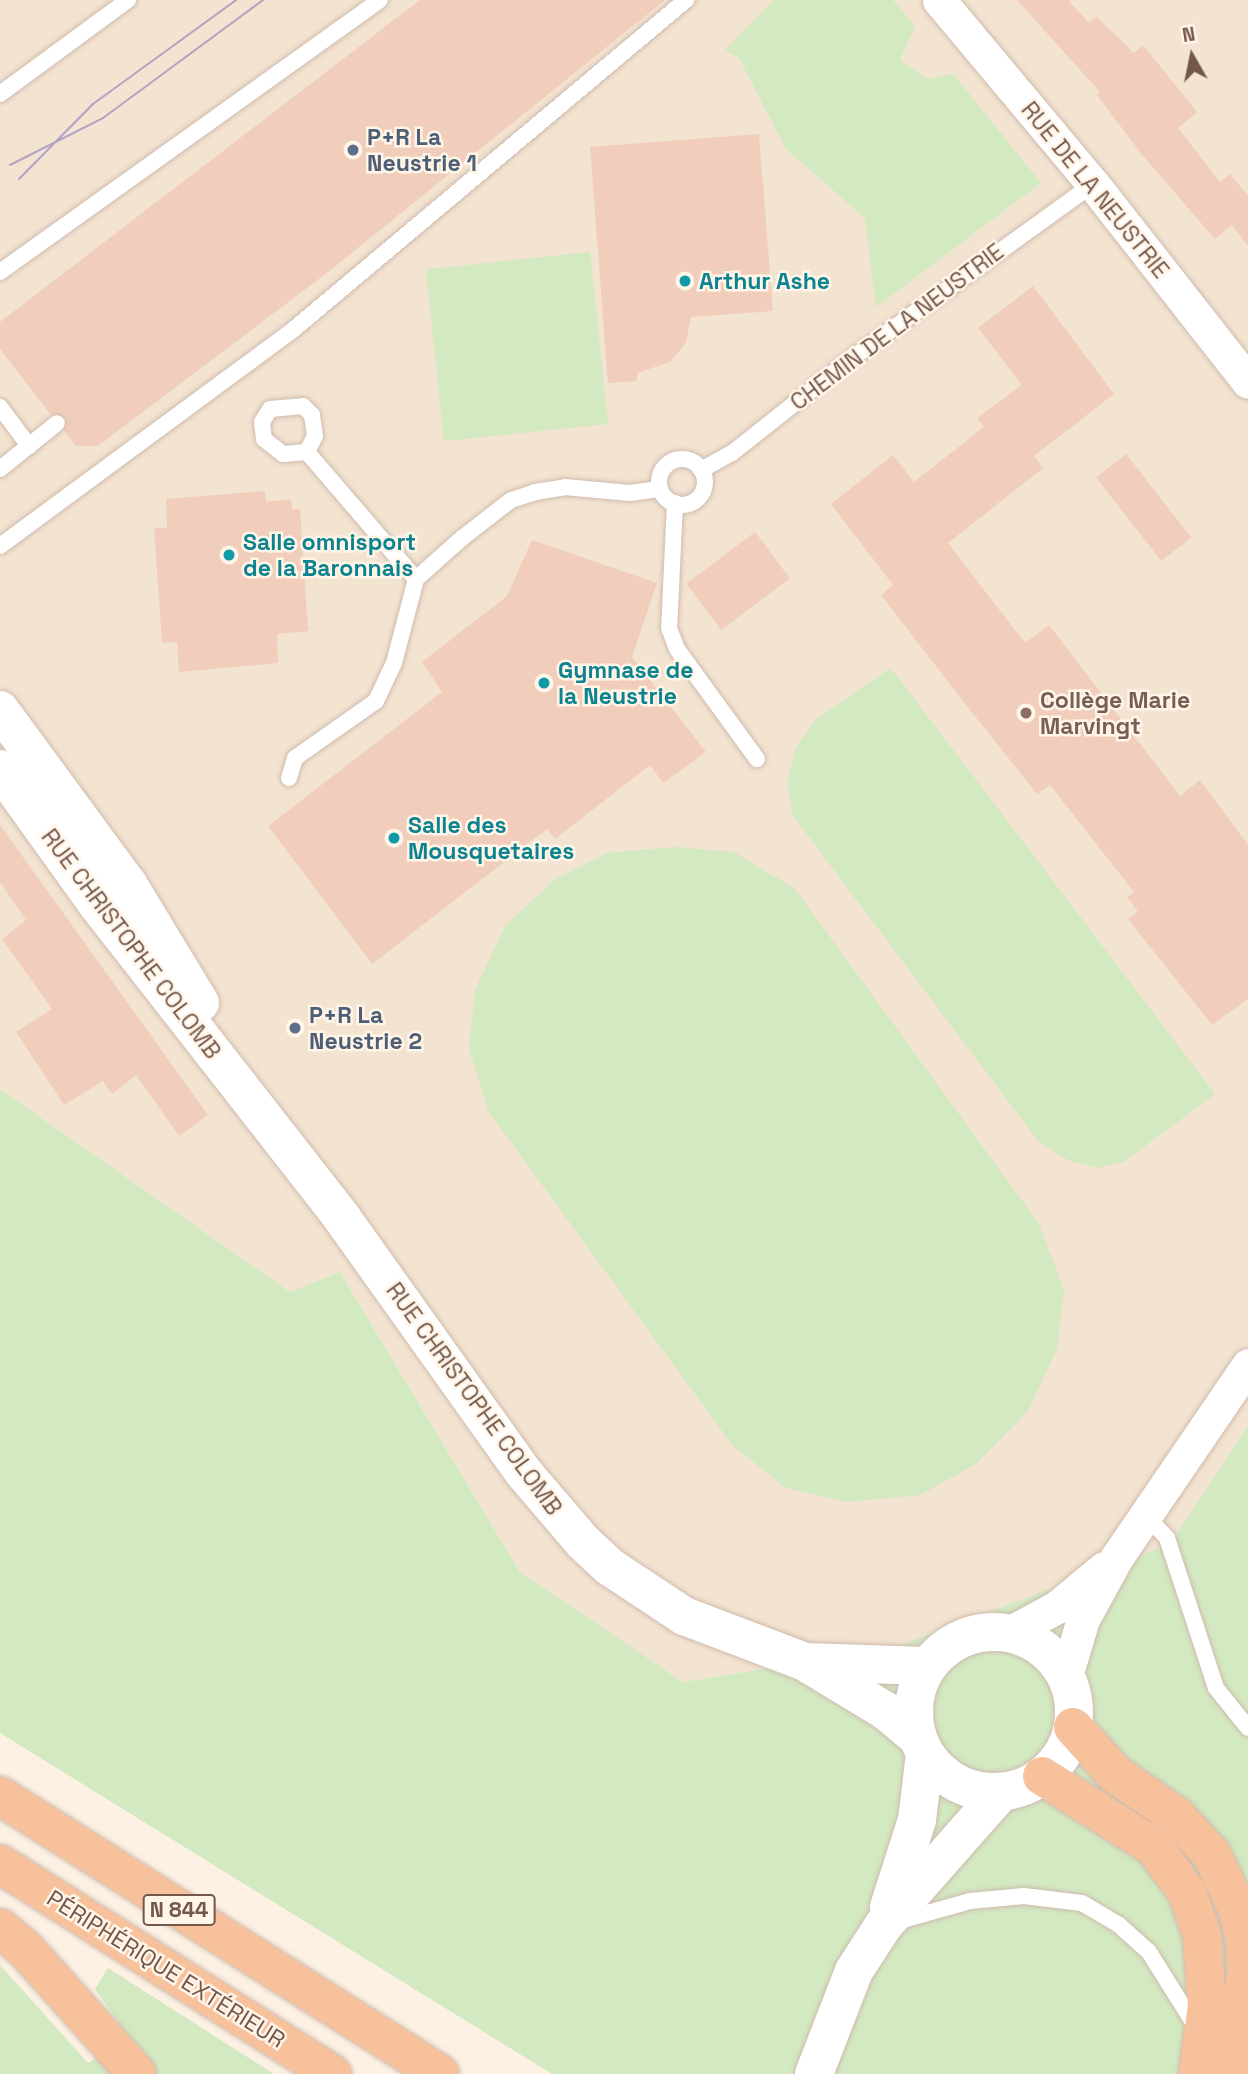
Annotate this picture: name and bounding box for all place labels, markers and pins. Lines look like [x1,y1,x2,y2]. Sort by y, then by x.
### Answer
place label: P+R La Neustrie 1 [367,123,477,177]
marker: P+R La Neustrie 1 [345,142,361,158]
place label: Arthur Ashe [699,267,830,295]
marker: Arthur Ashe [677,273,693,289]
place label: Salle omnisport de la Baronnais [243,528,416,582]
marker: Salle omnisport de la Baronnais [221,547,237,563]
place label: Gymnase de la Neustrie [558,656,694,710]
marker: Gymnase de la Neustrie [536,675,552,691]
place label: Collège Marie Marvingt [1040,686,1190,740]
marker: Collège Marie Marvingt [1018,705,1034,721]
place label: Salle des Mousquetaires [408,811,574,865]
marker: Salle des Mousquetaires [386,830,402,846]
place label: P+R La Neustrie 2 [309,1001,422,1055]
marker: P+R La Neustrie 2 [287,1020,303,1036]

